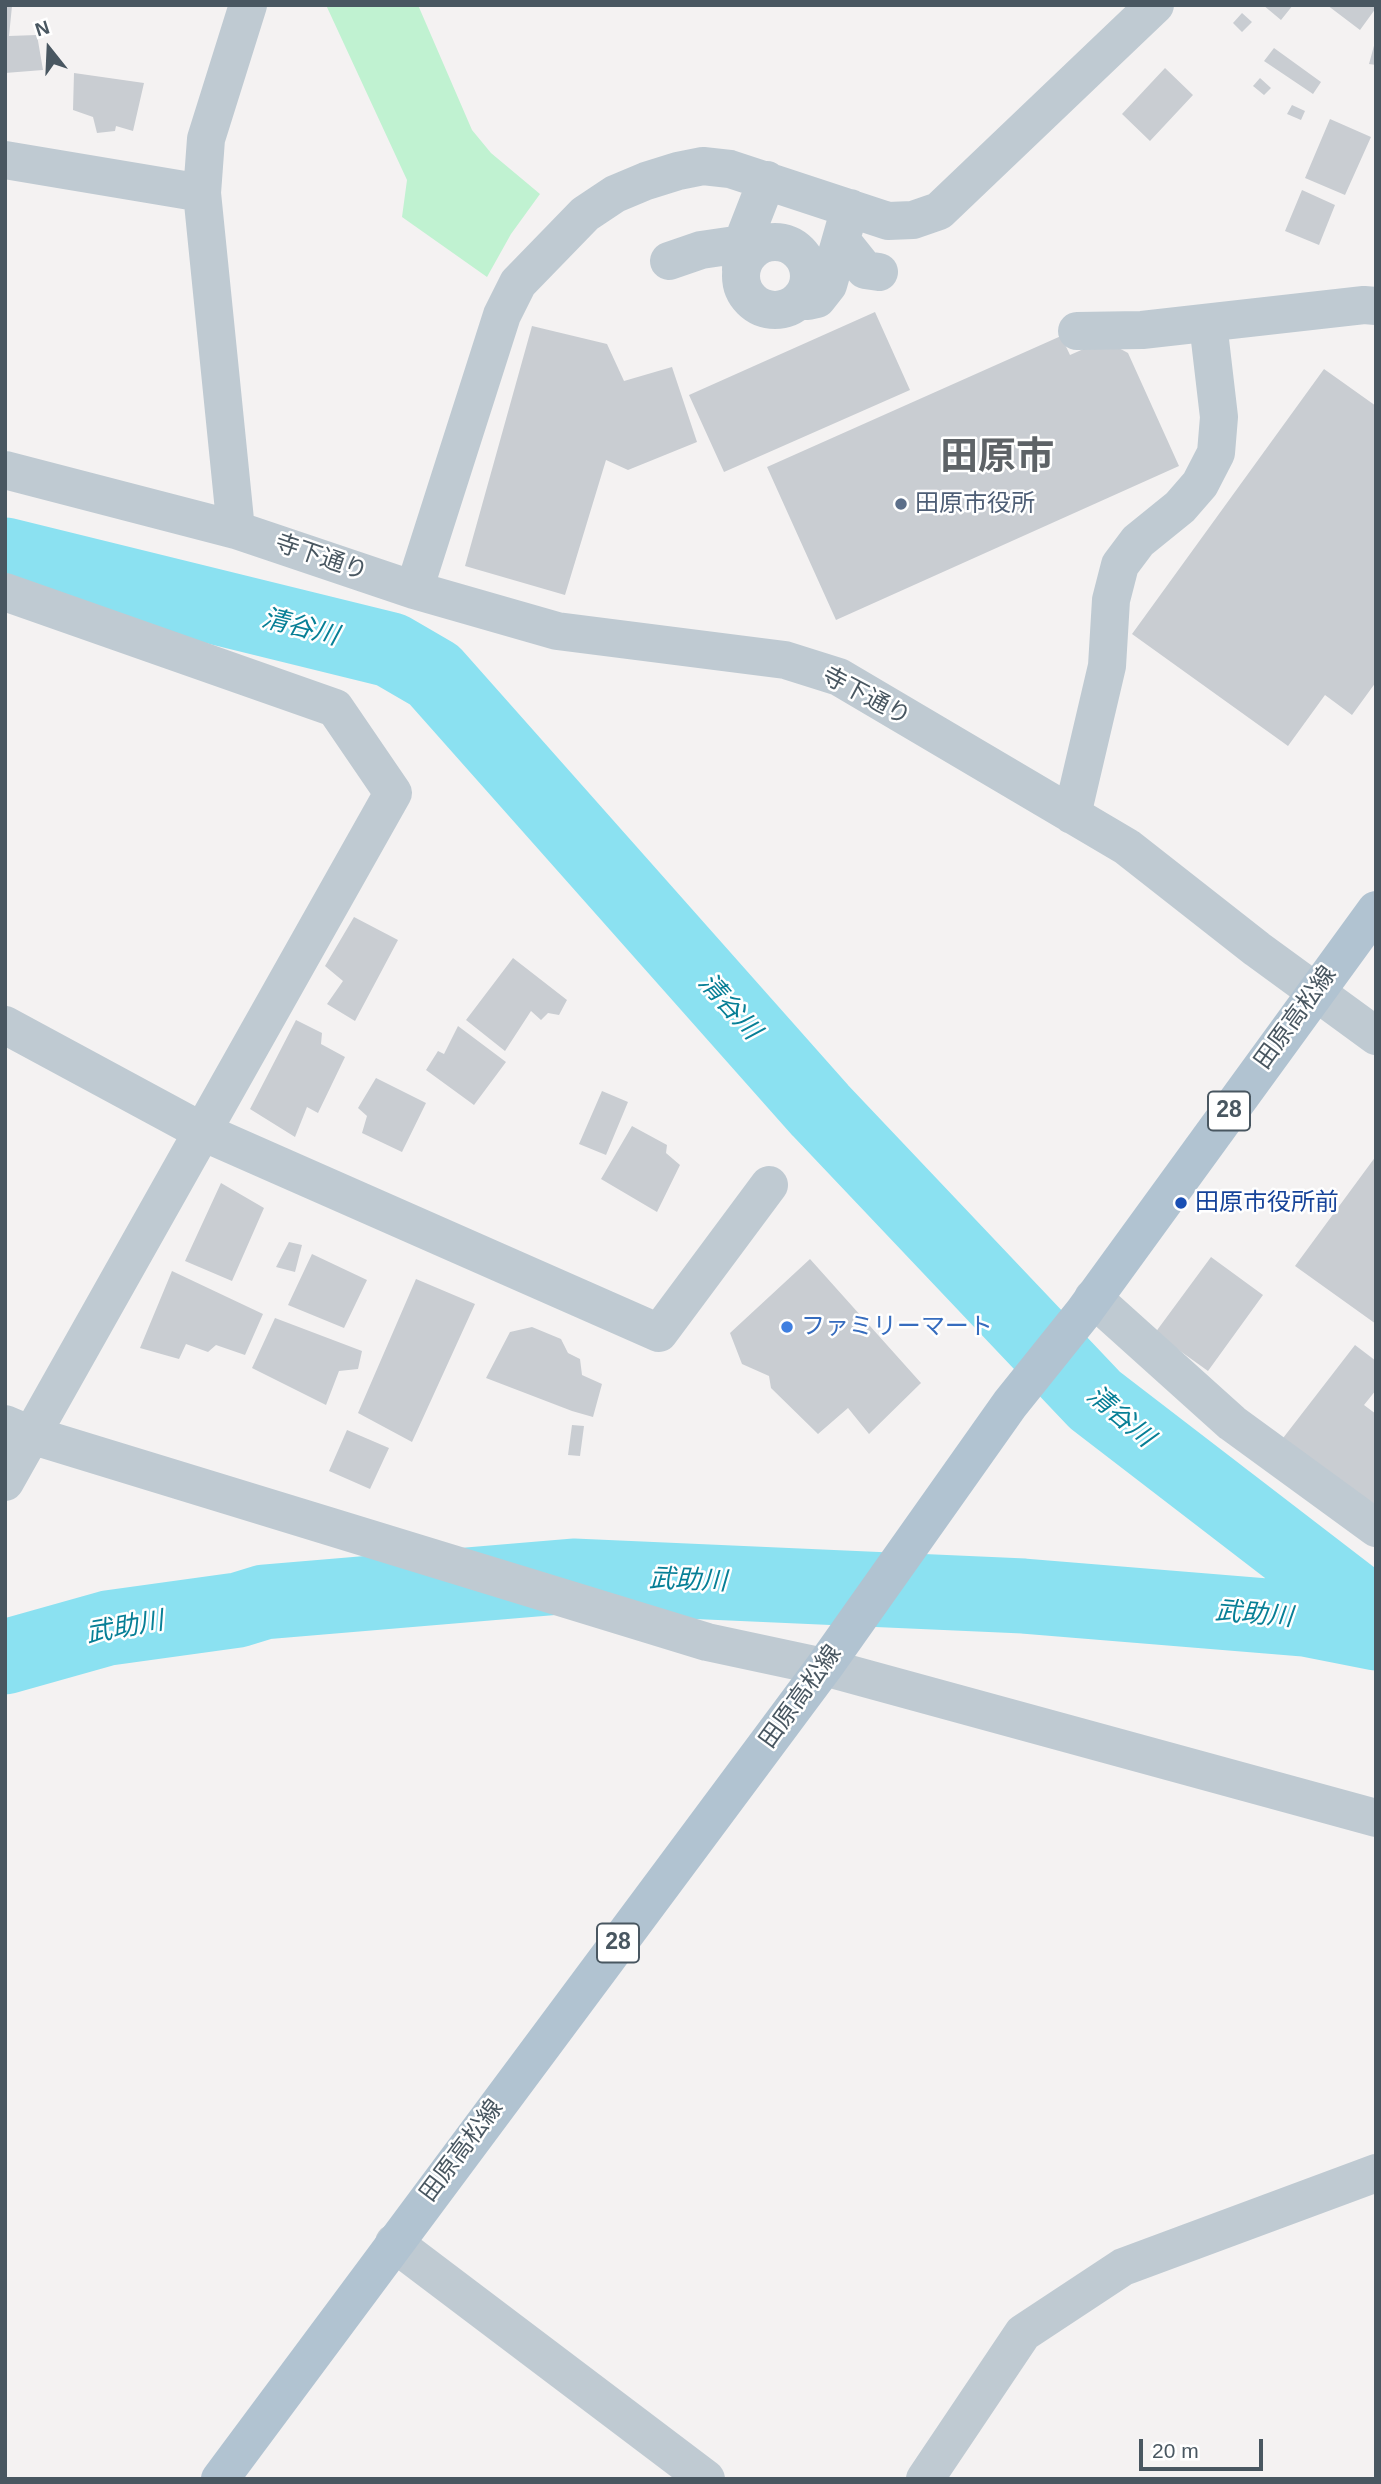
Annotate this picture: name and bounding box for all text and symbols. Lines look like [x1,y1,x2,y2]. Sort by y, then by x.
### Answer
north arrow [14,14,84,84]
text: N [33,16,52,41]
district label: 田原市 [940,436,1054,482]
place label: 田原市役所 [915,490,1035,518]
marker: 田原市役所 [893,496,909,512]
street label: 寺下通り [271,529,371,587]
water label: 清谷川 [258,603,342,653]
street label: 寺下通り [817,662,915,732]
street label: 田原高松線 [1249,961,1343,1075]
water label: 清谷川 [691,968,767,1046]
road number: 28 [1208,1092,1250,1130]
place label: 田原市役所前 [1195,1189,1339,1217]
marker: 田原市役所前 [1173,1195,1189,1211]
place label: ファミリーマート [801,1313,993,1341]
marker: ファミリーマート [779,1319,795,1335]
water label: 清谷川 [1080,1380,1160,1454]
water label: 武助川 [648,1564,728,1598]
water label: 武助川 [1214,1596,1294,1634]
water label: 武助川 [84,1606,166,1650]
street label: 田原高松線 [754,1640,848,1754]
road number: 28 [597,1924,639,1962]
street label: 田原高松線 [414,2094,510,2208]
scale bar [1143,2424,1267,2468]
text: 20 m [1152,2439,1199,2462]

